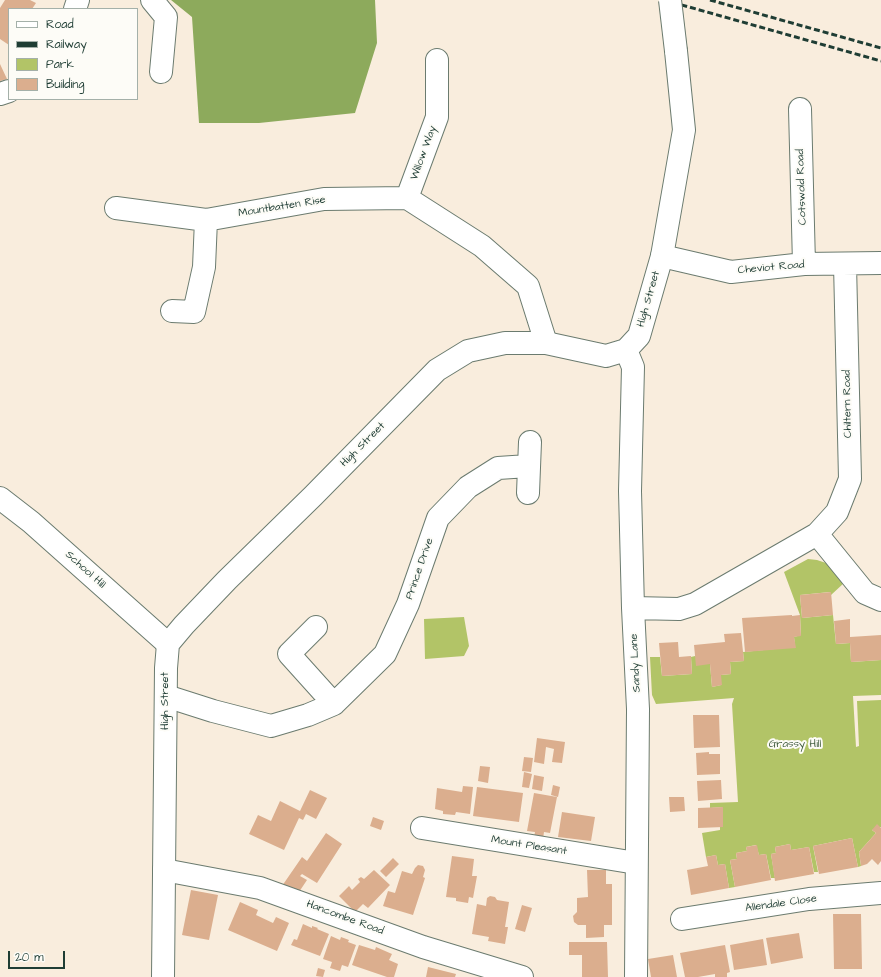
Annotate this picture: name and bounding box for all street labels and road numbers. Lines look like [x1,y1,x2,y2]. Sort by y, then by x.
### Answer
street label: Willow Way [408,124,440,182]
street label: Cotswold Road [794,149,810,225]
street label: Mountbatten Rise [237,194,327,220]
street label: Cheviot Road [737,259,805,277]
street label: High Street [635,269,663,329]
street label: Chiltern Road [841,370,855,438]
street label: High Street [338,420,388,470]
street label: Prince Drive [403,537,437,601]
street label: School Hill [62,548,108,592]
street label: Sandy Lane [628,633,644,693]
street label: High Street [159,672,173,730]
street label: Mount Pleasant [490,833,568,859]
street label: Allendale Close [744,892,818,916]
street label: Hancombe Road [305,898,385,938]

